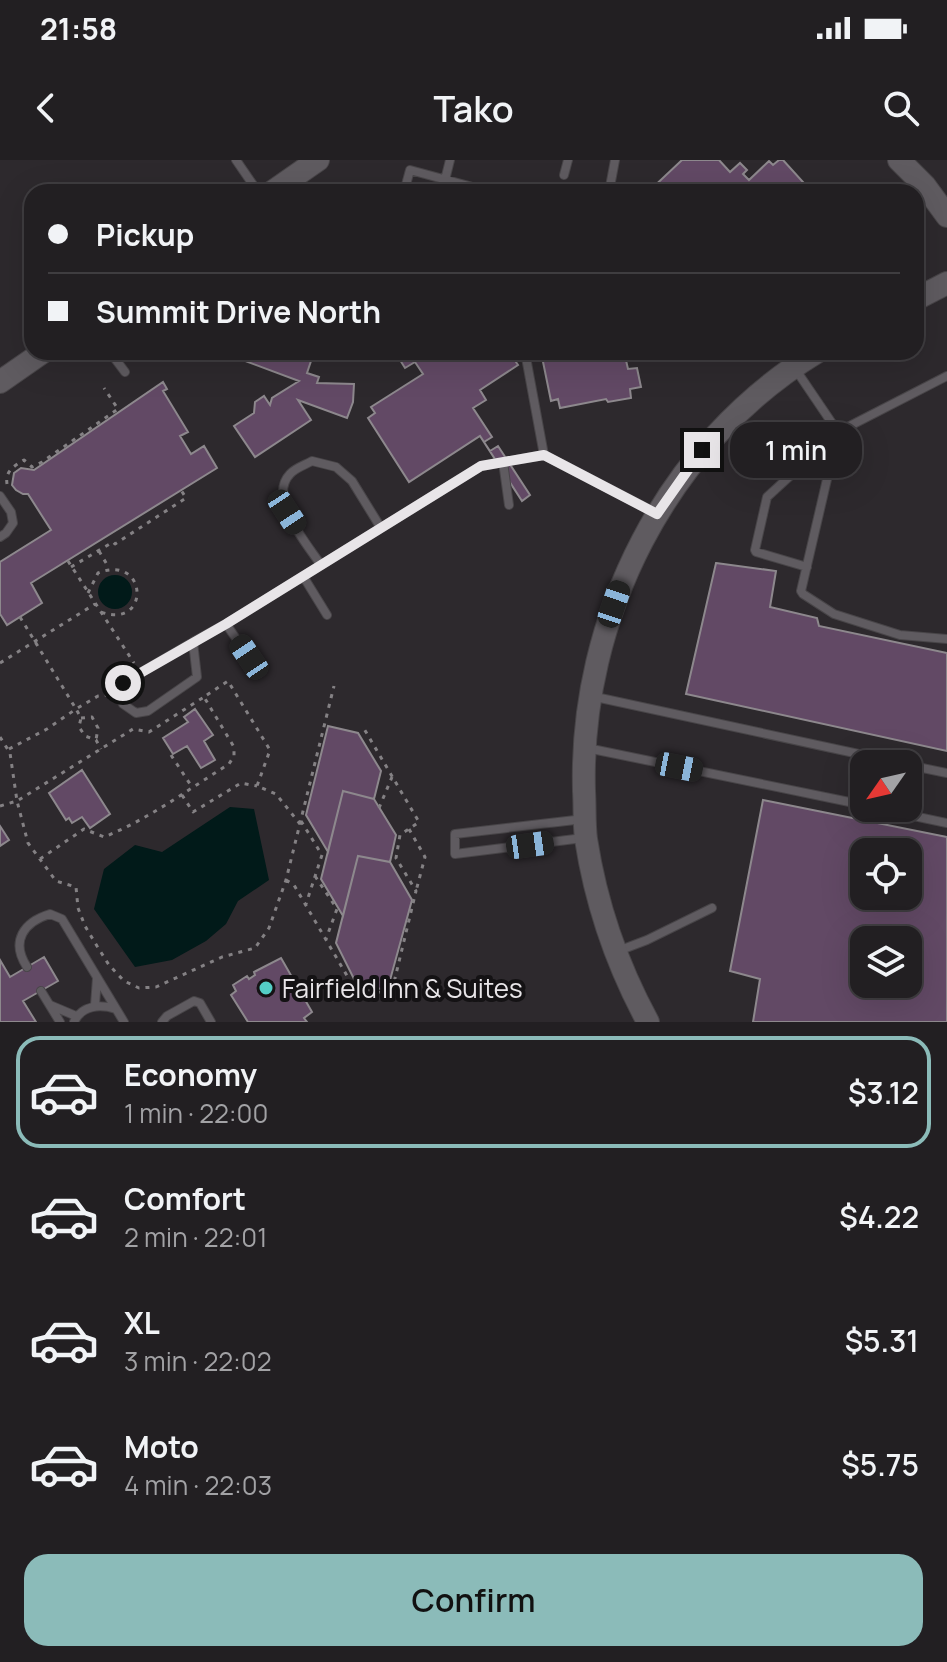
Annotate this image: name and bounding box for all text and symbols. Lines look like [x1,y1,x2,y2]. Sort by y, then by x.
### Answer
text: 21:58 [40,8,117,49]
text: Tako [433,84,514,133]
icon: back [24,86,68,130]
icon: search [879,86,923,130]
text: Pickup [96,214,194,255]
text: Summit Drive North [96,291,381,332]
callout: 1 min [730,422,862,478]
route end [684,432,720,468]
text: 1 min [765,432,827,468]
car [264,485,310,539]
car [595,577,633,631]
car [226,630,272,684]
route start [105,665,141,701]
north arrow [850,750,922,822]
map controls [850,750,922,998]
car [653,751,705,783]
car [505,830,555,860]
button: locate [850,838,922,910]
button: layers [850,926,922,998]
place label: Fairfield Inn & Suites [282,970,523,1006]
marker: Fairfield Inn & Suites [257,979,275,997]
text: Economy [124,1054,257,1095]
icon: car [28,1056,100,1128]
text: $3.12 [848,1072,919,1113]
text: 1 min · 22:00 [124,1095,268,1131]
text: Comfort [124,1178,246,1219]
icon: car [28,1180,100,1252]
text: $4.22 [839,1196,919,1237]
text: 2 min · 22:01 [124,1219,267,1255]
text: XL [124,1302,160,1343]
icon: car [28,1304,100,1376]
text: $5.31 [845,1320,919,1361]
text: 3 min · 22:02 [124,1343,272,1379]
text: Moto [124,1426,199,1467]
icon: car [28,1428,100,1500]
text: $5.75 [841,1444,919,1485]
text: 4 min · 22:03 [124,1467,272,1503]
button: Confirm [24,1554,923,1646]

